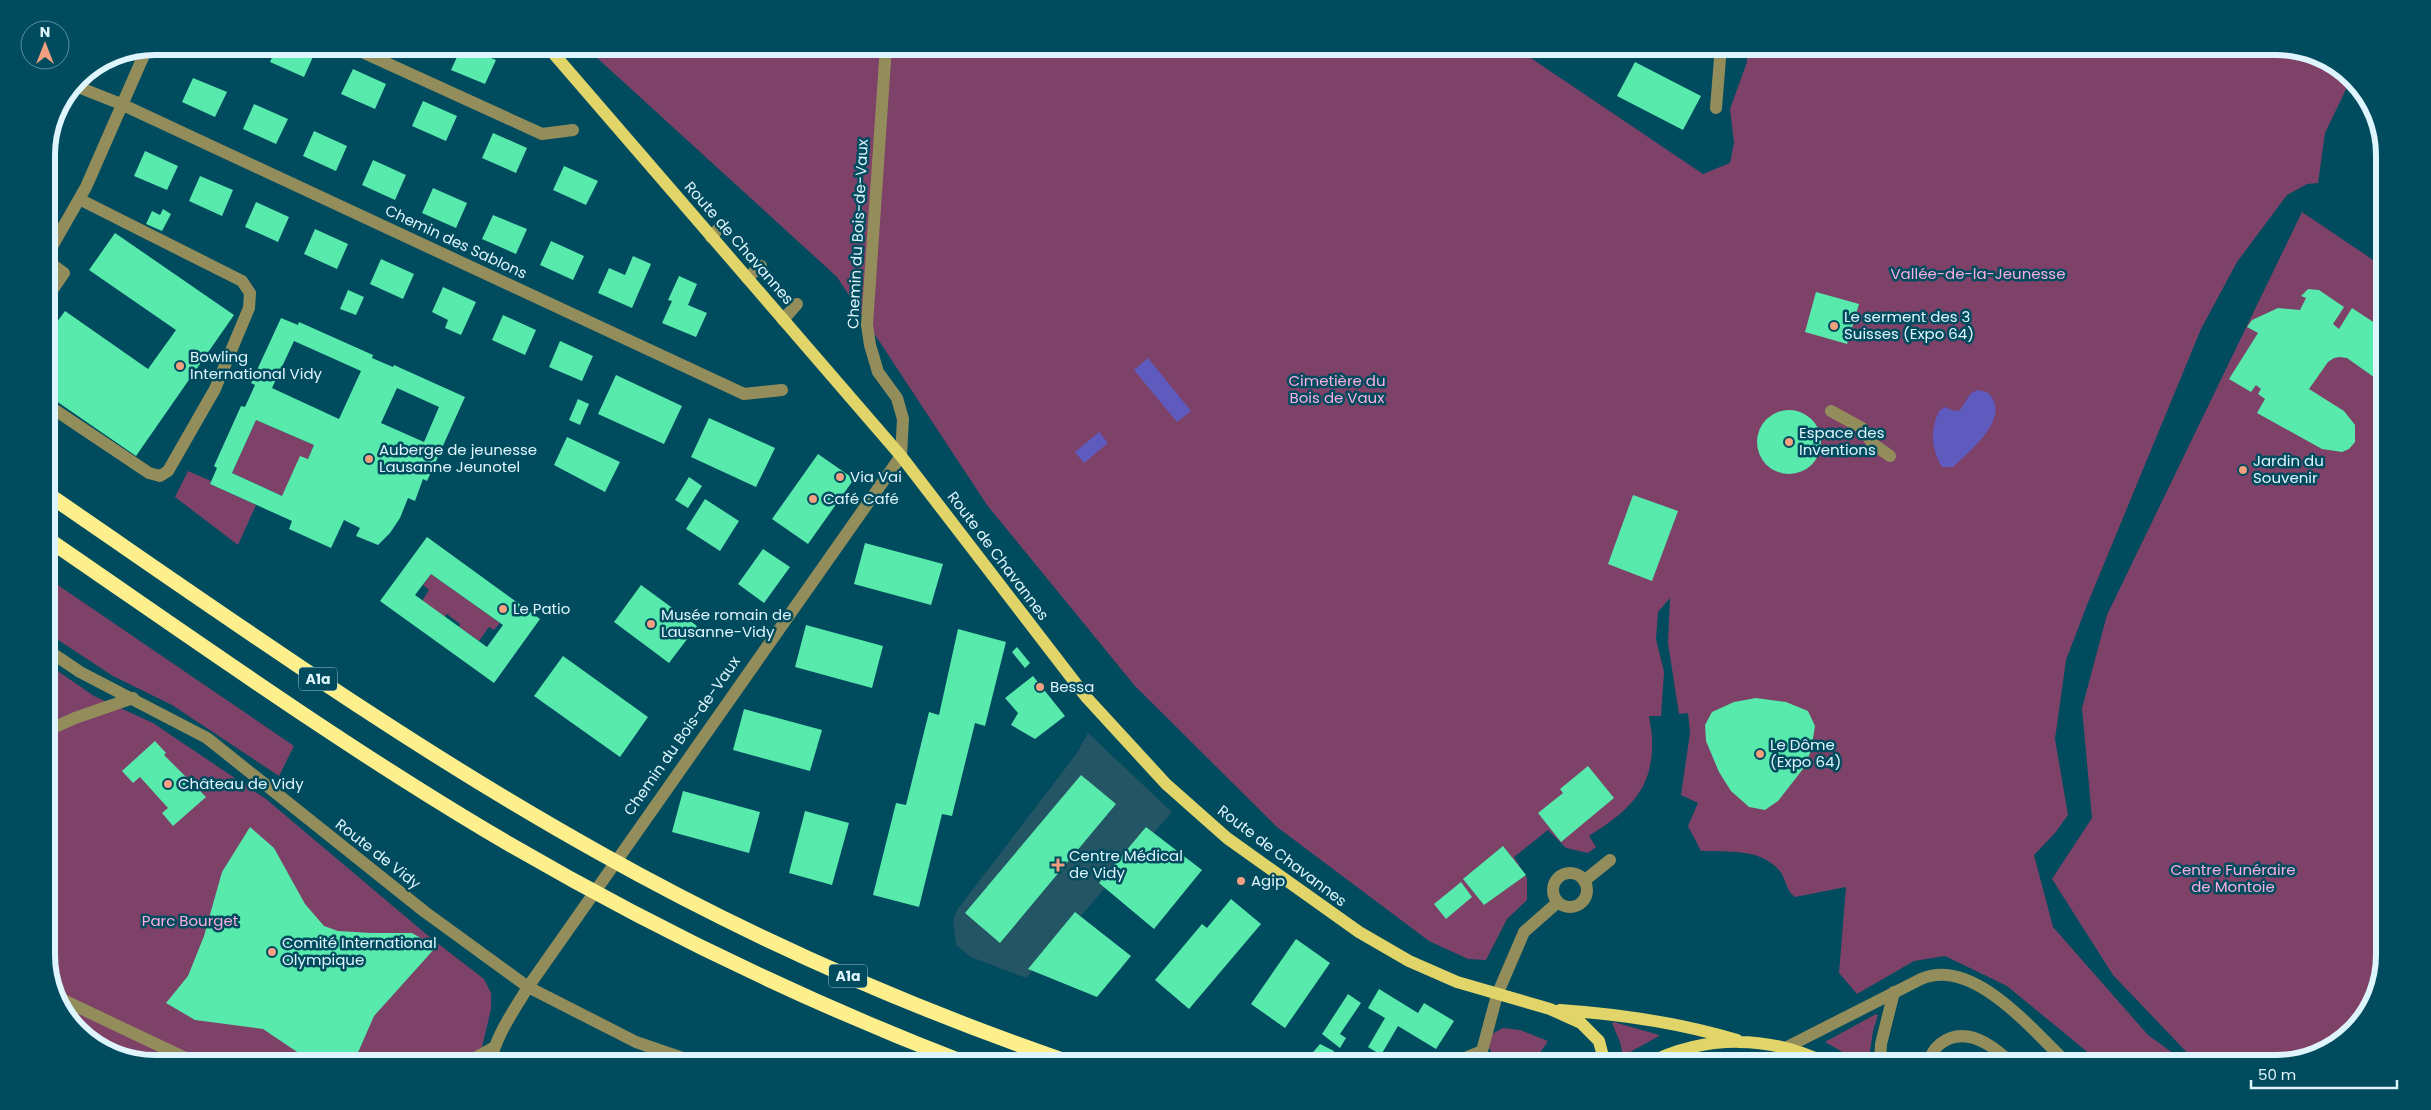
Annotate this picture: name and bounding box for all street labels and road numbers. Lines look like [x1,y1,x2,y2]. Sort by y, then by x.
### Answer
street label: Chemin du Bois-de-Vaux [842,138,873,330]
street label: Route de Chavannes [680,177,799,309]
street label: Chemin des Sablons [382,199,531,284]
street label: Route de Chavannes [943,487,1054,625]
street label: Chemin du Bois-de-Vaux [618,652,745,820]
road number: A1a [299,668,337,691]
street label: Route de Chavannes [1213,800,1351,911]
street label: Route de Vidy [331,814,426,894]
road number: A1a [829,964,867,988]

